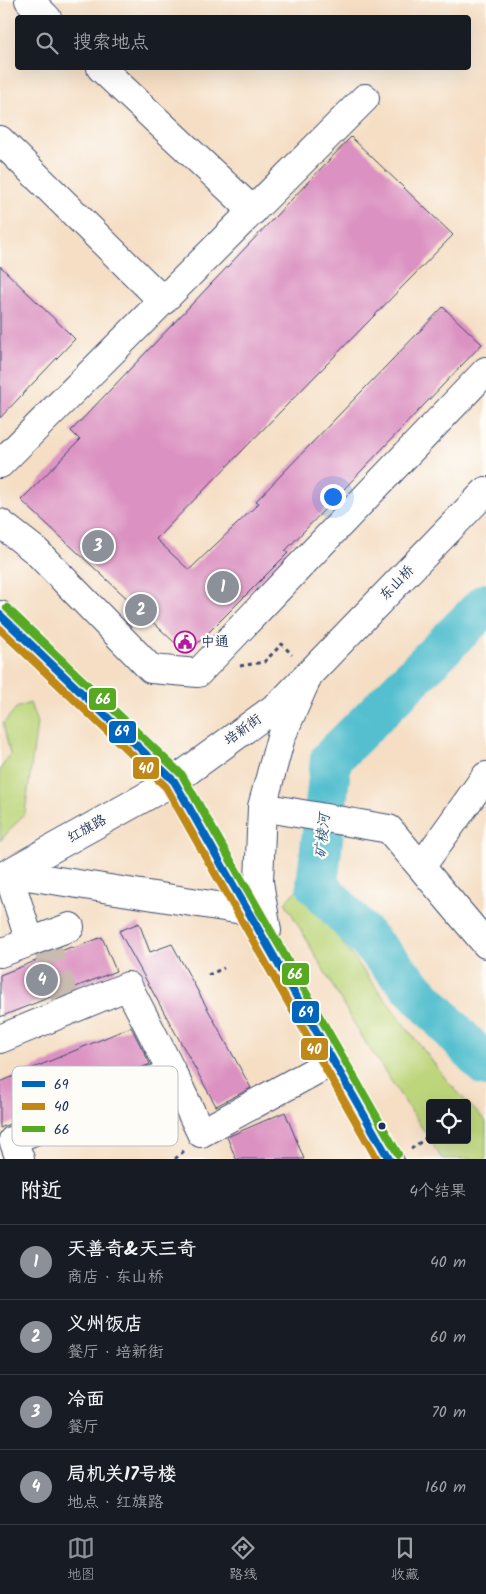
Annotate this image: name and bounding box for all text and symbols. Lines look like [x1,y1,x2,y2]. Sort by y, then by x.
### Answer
search box [15,15,471,70]
text: 搜索地点 [73,28,149,58]
icon: search [33,29,61,57]
your location [320,484,346,510]
pin: 3 [82,527,114,565]
street label: 东山桥 [374,560,420,606]
pin: 1 [207,568,239,606]
pin: 2 [125,591,157,629]
public building icon: 中通 [173,630,197,654]
place label: 中通 [201,631,229,653]
line badge: 66 [88,687,117,711]
text: 66 [95,689,111,711]
street label: 培新街 [220,709,266,751]
line badge: 69 [108,720,137,744]
text: 69 [115,721,129,743]
line badge: 40 [132,756,160,780]
text: 40 [139,758,154,780]
street label: 红旗路 [63,809,111,849]
water label: 矿棱河 [309,809,338,860]
pin: 4 [26,961,58,999]
line badge: 66 [281,962,310,986]
text: 66 [287,964,303,986]
line badge: 69 [291,1000,320,1024]
text: 69 [299,1002,313,1024]
line badge: 40 [300,1037,329,1061]
text: 40 [307,1039,322,1061]
legend [12,1066,178,1146]
text: 69 [54,1074,69,1096]
text: 40 [54,1096,69,1118]
map controls [426,1099,471,1144]
button: locate [426,1099,471,1144]
text: 66 [54,1119,70,1141]
unlabelled marker [377,1121,387,1131]
text: 附近 [20,1175,62,1208]
text: 4个结果 [409,1179,466,1204]
text: 天善奇&天三奇 [67,1235,196,1265]
text: 1 [34,1250,38,1275]
text: 40 m [430,1250,466,1275]
text: 商店 · 东山桥 [67,1265,164,1290]
text: 义州饭店 [67,1310,143,1340]
text: 2 [31,1325,41,1350]
text: 60 m [430,1325,466,1350]
text: 餐厅 · 培新街 [67,1340,164,1365]
text: 冷面 [67,1385,105,1415]
text: 3 [32,1400,40,1425]
text: 70 m [431,1400,466,1425]
text: 餐厅 [67,1415,99,1440]
text: 局机关17号楼 [67,1460,177,1490]
text: 4 [32,1475,40,1500]
text: 160 m [425,1475,466,1500]
text: 地点 · 红旗路 [67,1490,164,1515]
tab: 地图 [67,1534,95,1586]
tab: 路线 [229,1534,257,1586]
tab: 收藏 [391,1534,419,1586]

